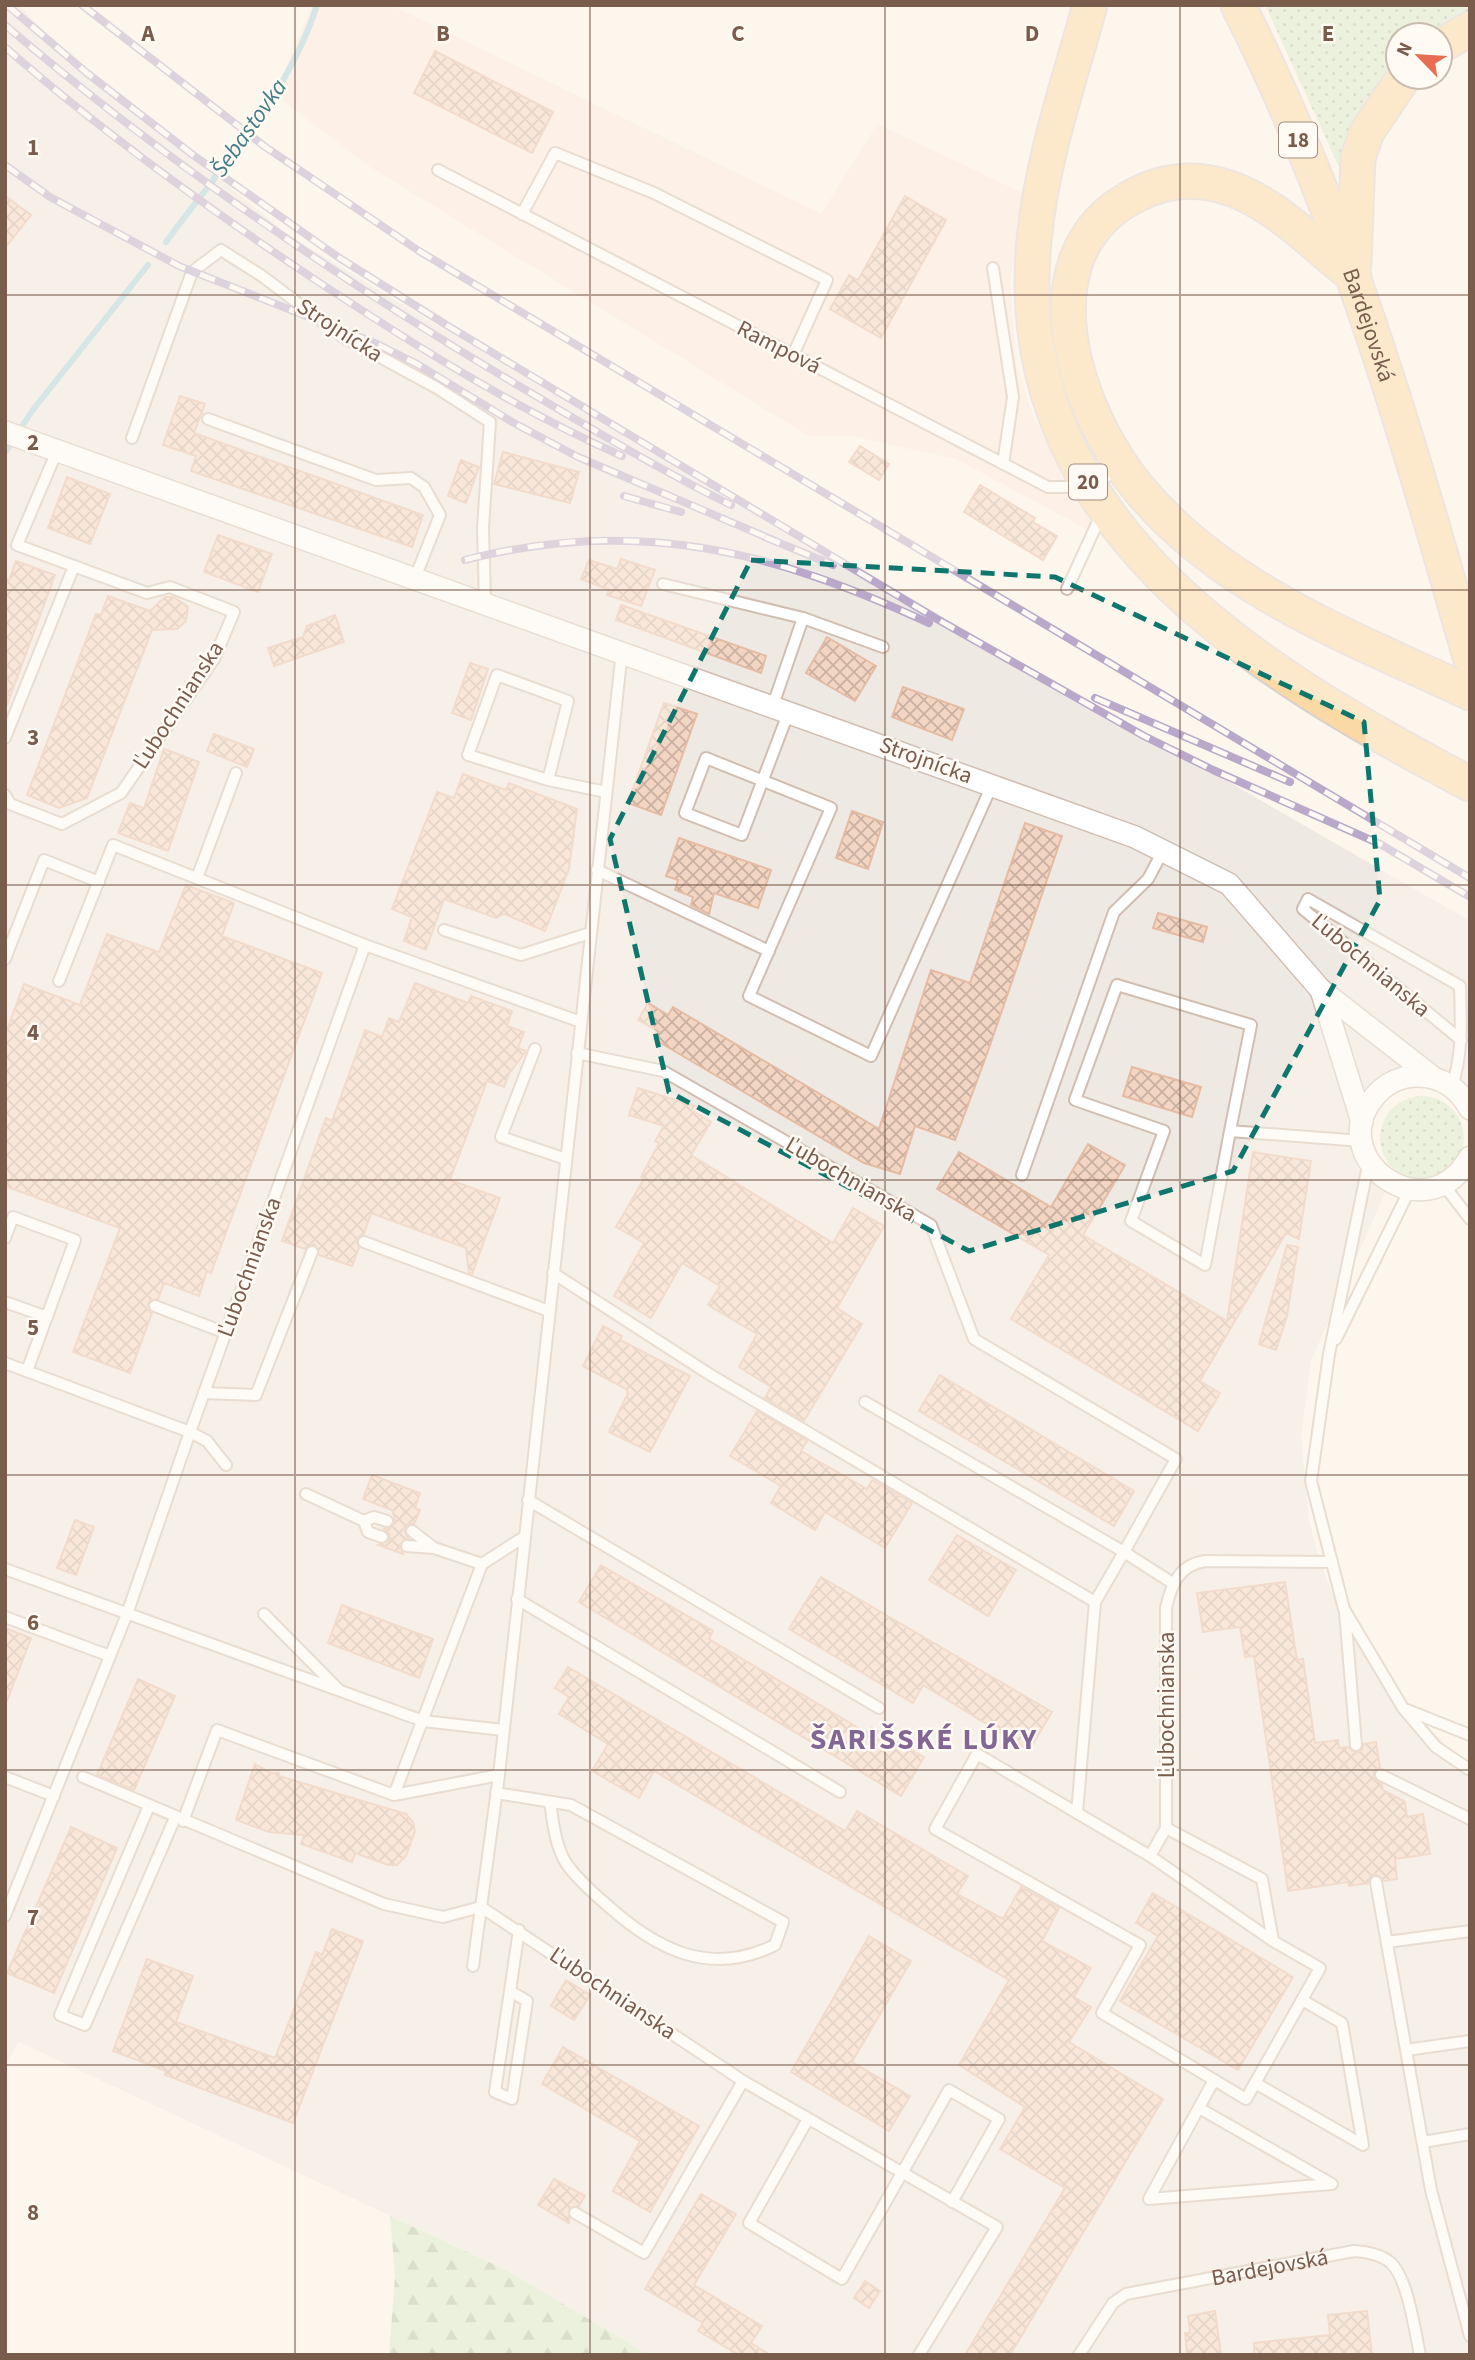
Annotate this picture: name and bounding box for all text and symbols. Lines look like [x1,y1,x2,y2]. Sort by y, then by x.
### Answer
text: A [140,17,155,50]
text: B [436,17,450,50]
text: C [731,17,745,50]
text: D [1025,17,1039,50]
text: E [1322,17,1334,50]
north arrow [1384,21,1454,91]
text: N [1390,38,1420,61]
water label: Šebastovka [202,71,296,184]
road number: 18 [1279,122,1317,158]
text: 1 [27,131,39,164]
street label: Bardejovská [1335,263,1404,386]
street label: Strojnícka [290,290,390,370]
street label: Rampová [731,312,827,382]
text: 2 [27,426,39,459]
road number: 20 [1069,464,1107,500]
street label: Ľubochnianska [124,635,232,775]
text: 3 [27,721,39,754]
street label: Strojnícka [875,728,977,792]
street label: Ľubochnianska [1304,905,1438,1025]
text: 4 [27,1016,39,1049]
street label: Ľubochnianska [779,1128,923,1230]
street label: Ľubochnianska [208,1192,290,1342]
text: 5 [27,1311,39,1344]
text: 6 [27,1606,39,1639]
street label: Ľubochnianska [1150,1632,1183,1778]
district label: ŠARIŠSKÉ LÚKY [810,1718,1038,1761]
text: 7 [27,1901,39,1934]
street label: Ľubochnianska [543,1938,683,2048]
text: 8 [27,2196,39,2229]
street label: Bardejovská [1208,2240,1331,2294]

